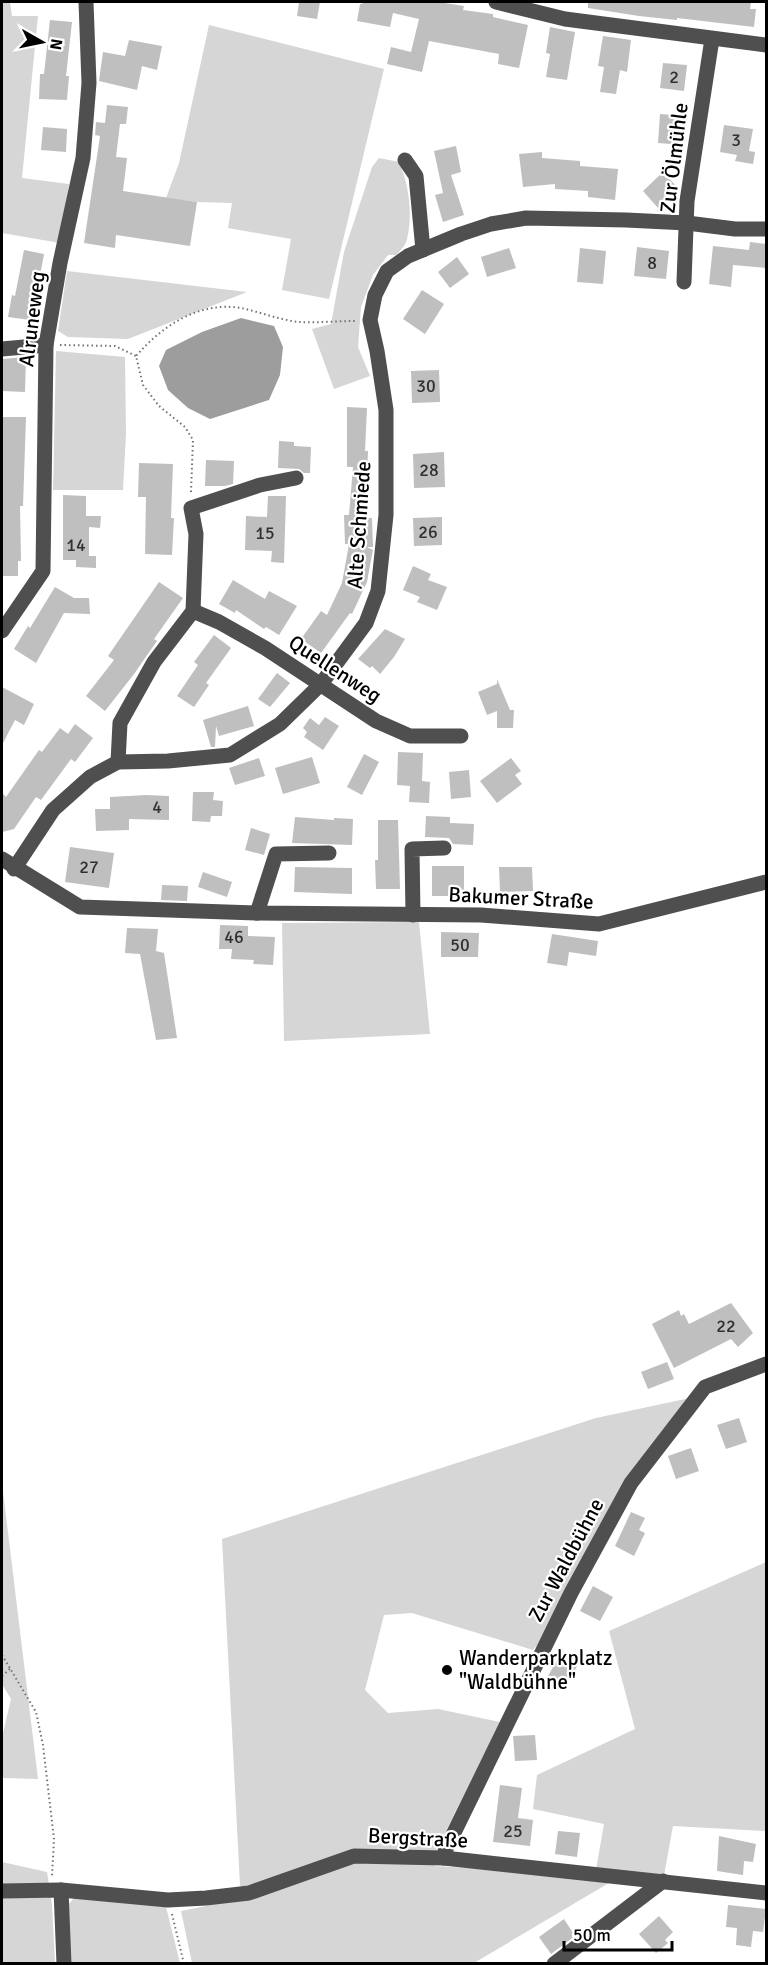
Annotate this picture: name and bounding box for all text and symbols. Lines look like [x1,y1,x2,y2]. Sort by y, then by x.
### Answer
north arrow [12,12,72,72]
text: N [45,37,67,51]
house number: 2 [669,66,679,88]
street label: Zur Ölmühle [654,101,694,215]
house number: 3 [731,129,741,151]
house number: 8 [647,252,657,274]
street label: Alruneweg [13,270,51,368]
house number: 30 [416,375,436,397]
house number: 28 [419,459,439,481]
street label: Alte Schmiede [342,460,376,590]
house number: 26 [418,521,438,543]
house number: 15 [255,522,275,544]
house number: 14 [66,534,86,556]
street label: Quellenweg [284,629,386,709]
house number: 4 [152,796,162,818]
house number: 27 [79,856,99,878]
street label: Bakumer Straße [448,881,594,915]
house number: 46 [224,926,244,948]
house number: 50 [450,934,470,956]
house number: 22 [716,1315,736,1337]
street label: Zur Waldbühne [523,1494,609,1626]
place label: Wanderparkplatz "Waldbühne" [459,1645,612,1695]
marker: Wanderparkplatz "Waldbühne" [440,1663,454,1677]
house number: 25 [503,1820,523,1842]
street label: Bergstraße [367,1822,469,1854]
scale bar [564,1914,672,1952]
text: 50 m [573,1924,611,1946]

